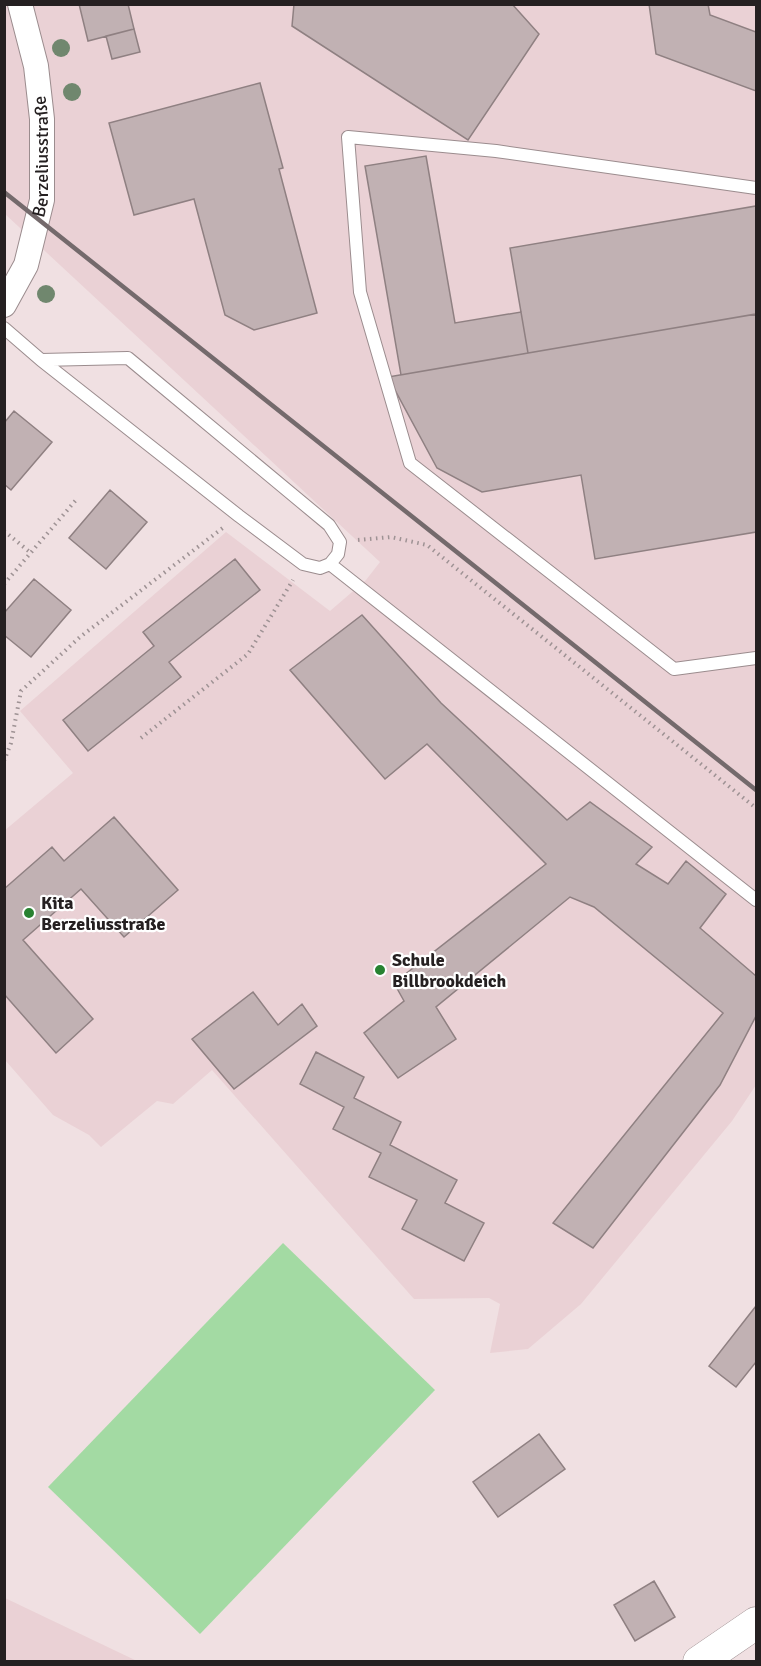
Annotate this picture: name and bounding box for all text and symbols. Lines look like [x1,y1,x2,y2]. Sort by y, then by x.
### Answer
street label: Berzeliusstraße [27,95,53,219]
place label: Kita Berzeliusstraße [41,892,166,935]
marker: Kita Berzeliusstraße [22,906,36,920]
place label: Schule Billbrookdeich [392,949,507,992]
marker: Schule Billbrookdeich [373,963,387,977]

